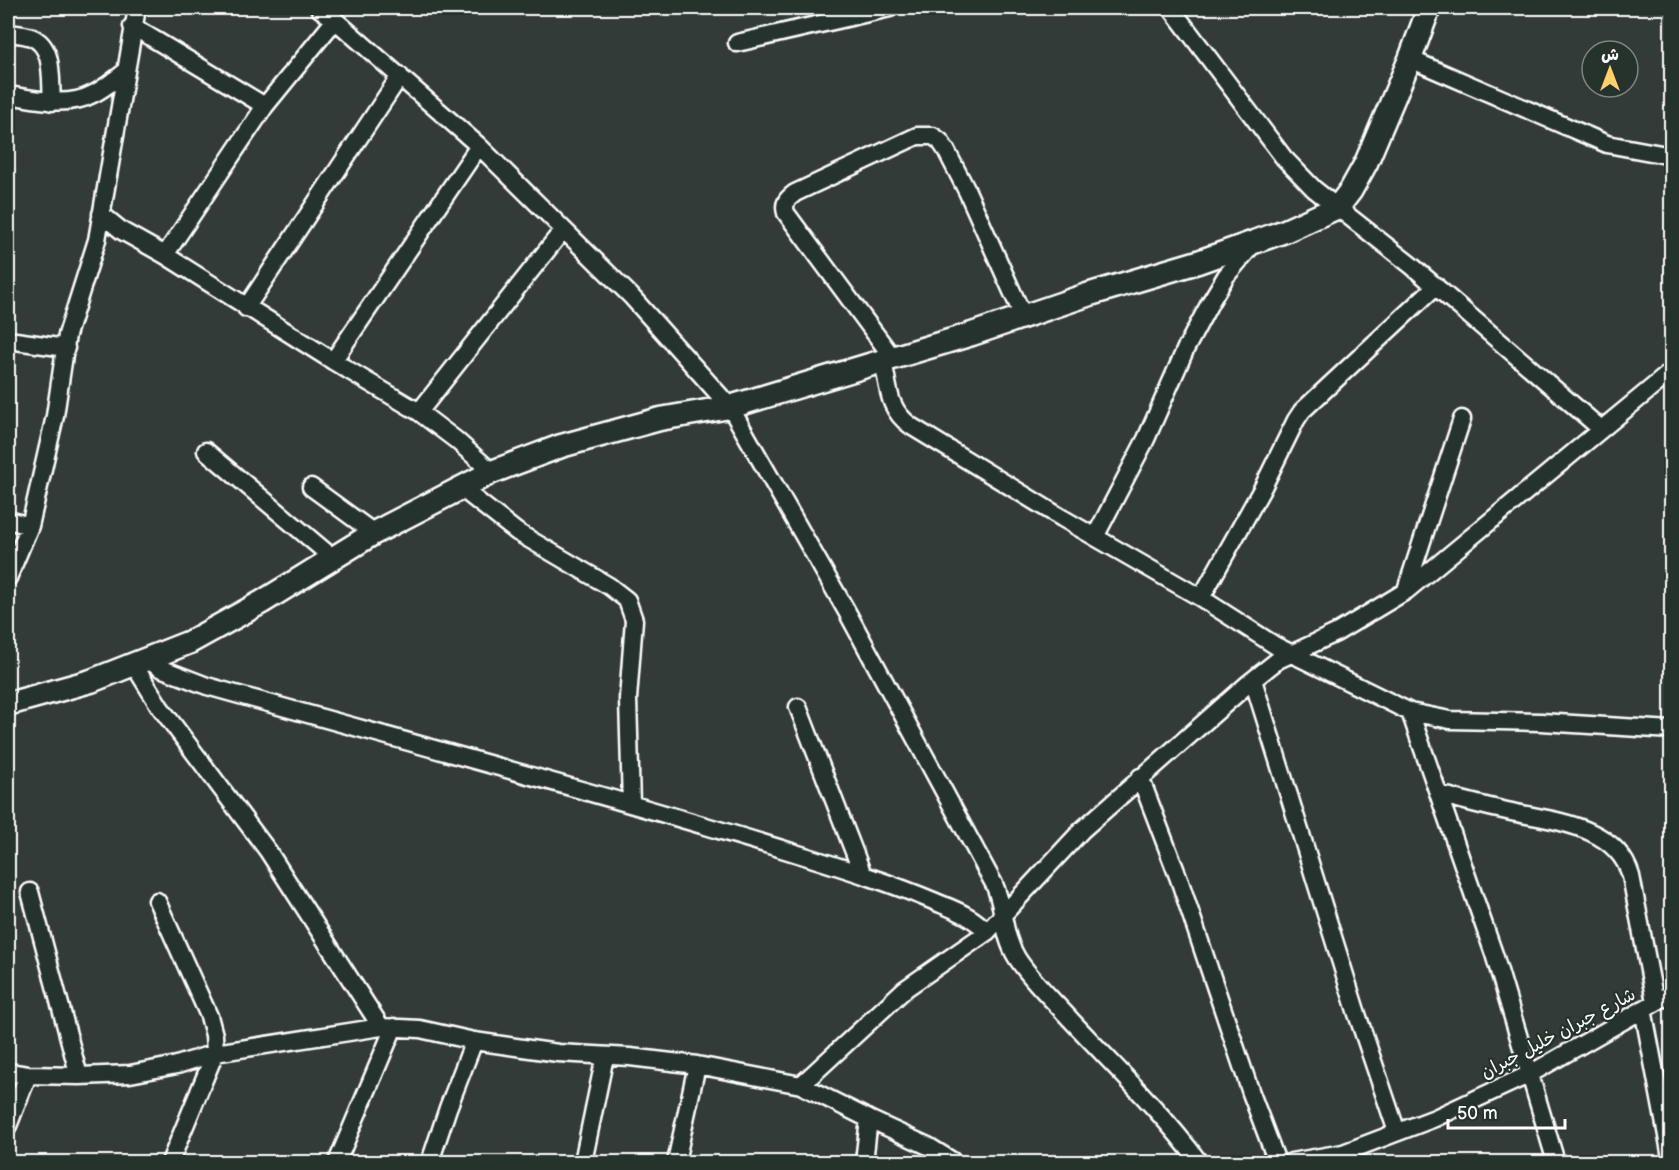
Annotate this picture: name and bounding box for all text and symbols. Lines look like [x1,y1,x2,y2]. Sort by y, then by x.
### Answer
north arrow [1580,39,1640,99]
text: ش [1601,46,1619,65]
street label: شارع جبران خليل جبران [1477,984,1640,1084]
scale bar [1448,1092,1565,1130]
text: 50 m [1457,1103,1498,1124]

